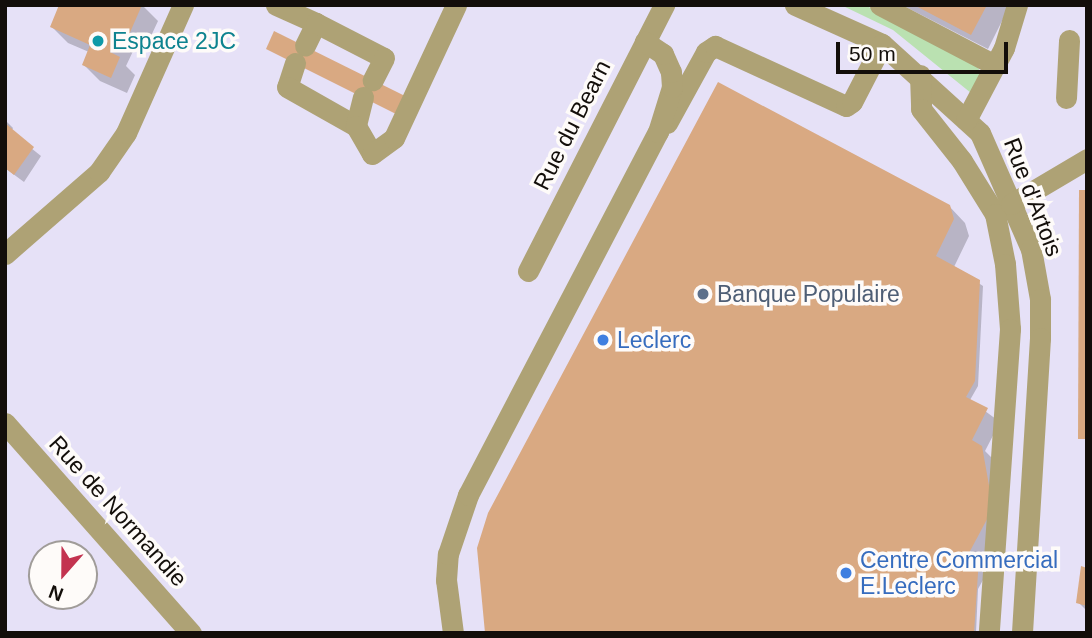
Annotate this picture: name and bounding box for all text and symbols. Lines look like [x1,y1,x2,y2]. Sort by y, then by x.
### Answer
place label: Espace 2JC [112,27,236,55]
scale bar [840,28,1012,72]
marker: Espace 2JC [90,33,106,49]
text: 50 m [849,42,896,65]
street label: Rue du Bearn [527,56,617,194]
street label: Rue d'Artois [998,134,1068,260]
place label: Banque Populaire [717,280,900,308]
marker: Banque Populaire [695,286,711,302]
place label: Leclerc [617,326,691,354]
marker: Leclerc [595,332,611,348]
street label: Rue de Normandie [43,430,193,592]
north arrow [28,540,98,610]
place label: Centre Commercial E.Leclerc [860,546,1058,600]
marker: Centre Commercial E.Leclerc [838,565,854,581]

